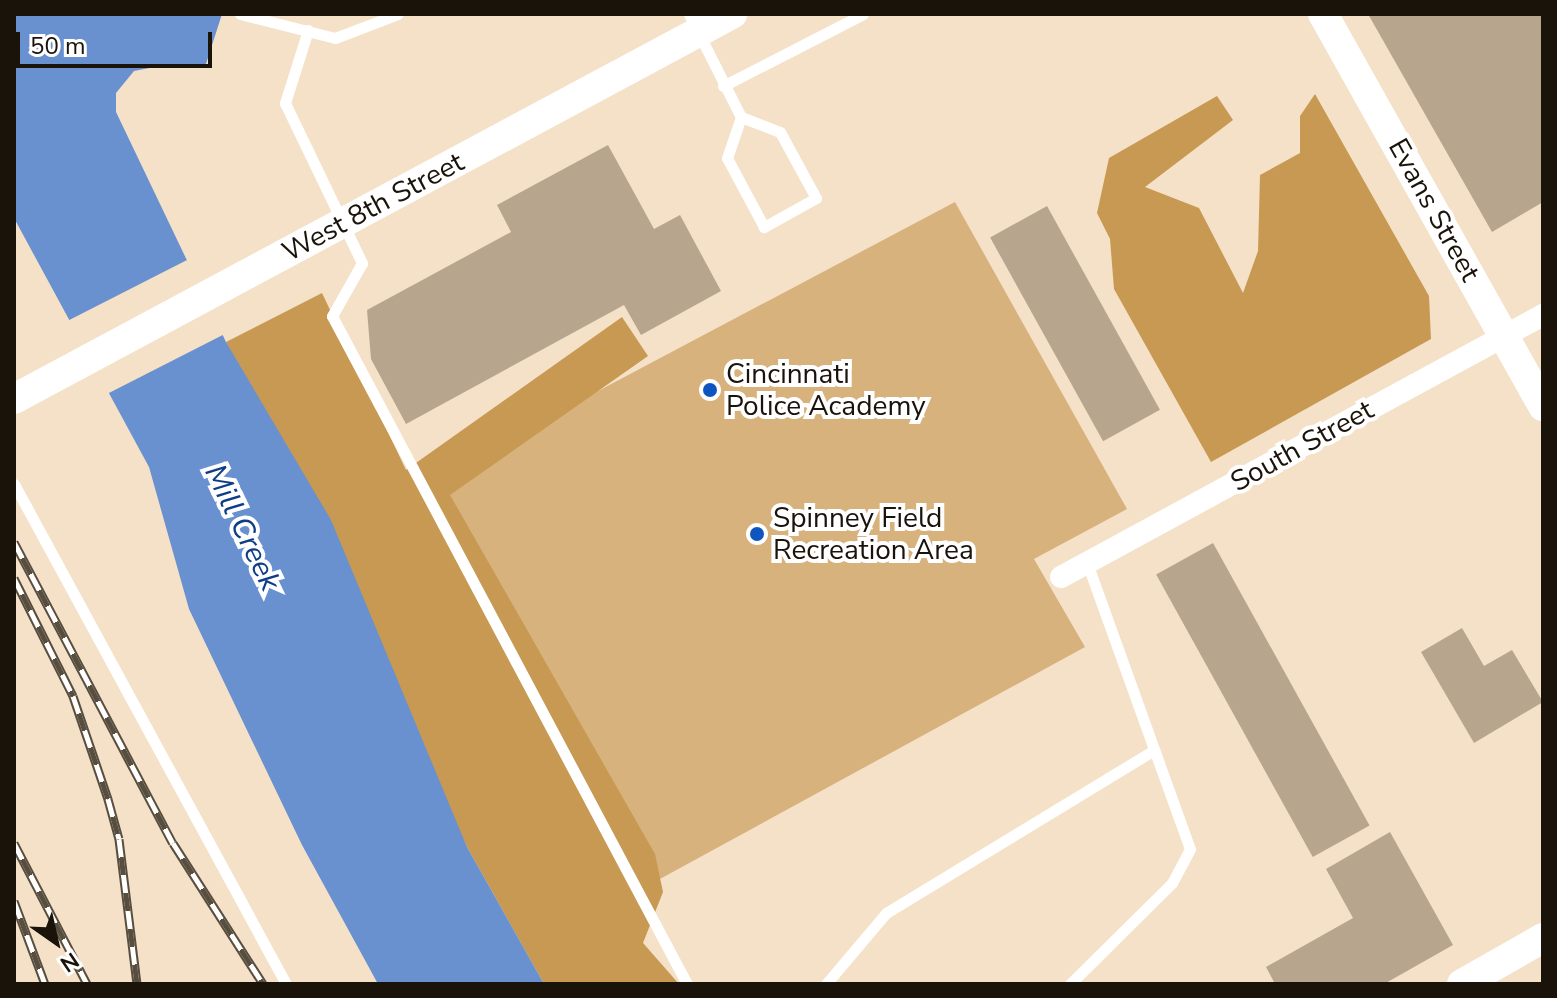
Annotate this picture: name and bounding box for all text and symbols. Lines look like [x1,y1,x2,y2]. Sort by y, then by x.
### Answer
scale bar [20,16,216,66]
text: 50 m [30,30,86,62]
street label: Evans Street [1381,133,1487,287]
street label: West 8th Street [277,145,469,269]
place label: Cincinnati Police Academy [726,357,926,423]
marker: Cincinnati Police Academy [701,381,719,399]
street label: South Street [1225,393,1379,499]
water label: Mill Creek [196,459,288,597]
place label: Spinney Field Recreation Area [773,501,974,567]
marker: Spinney Field Recreation Area [748,525,766,543]
north arrow [16,902,96,982]
text: N [54,945,85,979]

